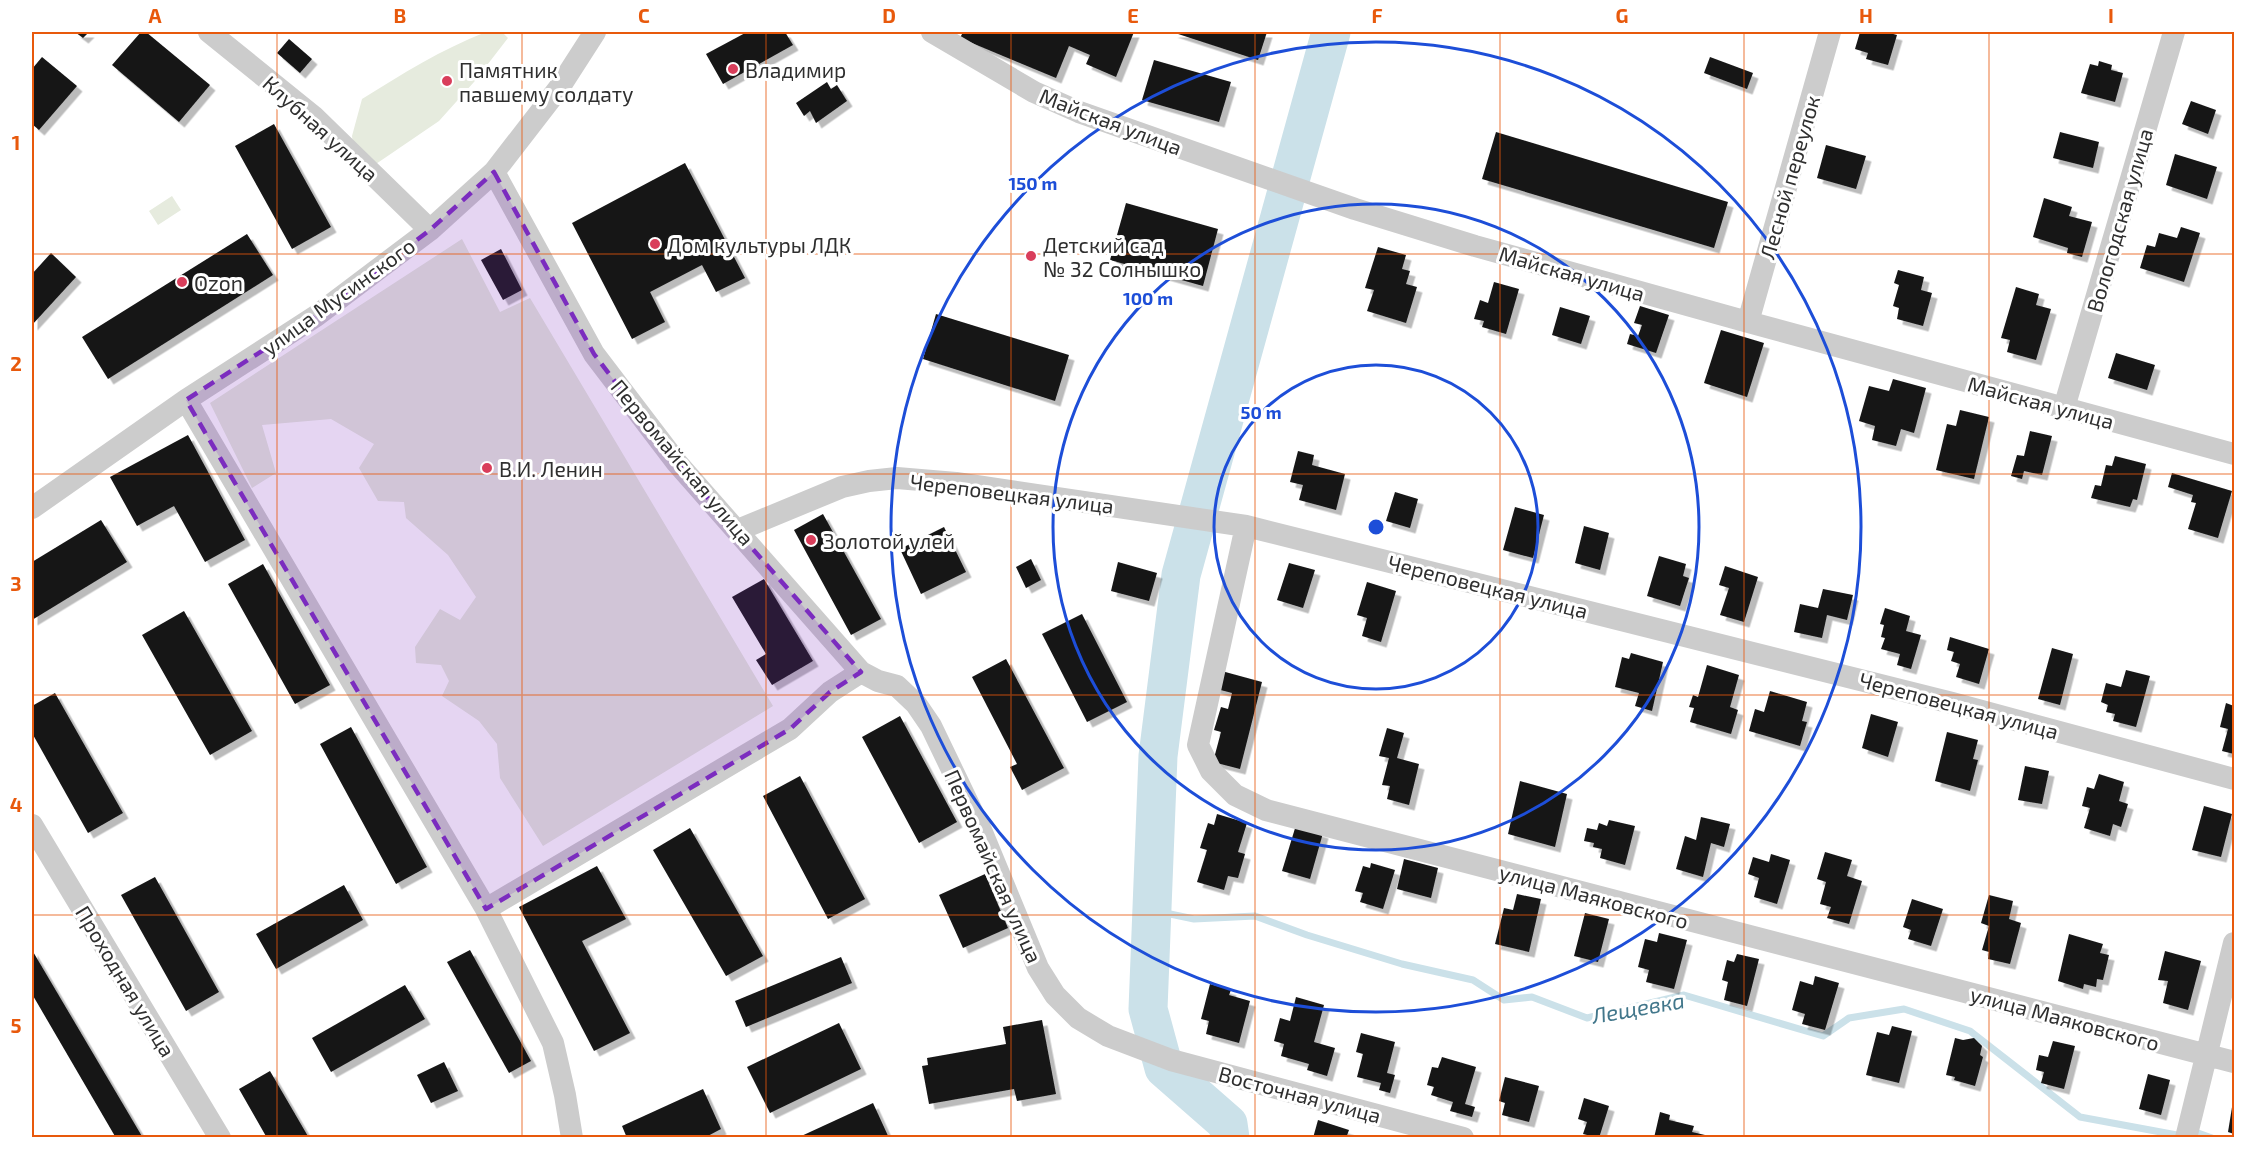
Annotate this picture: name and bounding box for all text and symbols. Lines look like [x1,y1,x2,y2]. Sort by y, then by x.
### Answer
text: A [148,3,162,27]
text: B [394,3,406,27]
text: C [638,3,650,27]
text: D [882,3,896,27]
text: E [1127,3,1139,27]
text: F [1371,3,1383,27]
text: G [1616,3,1628,27]
text: H [1859,3,1873,27]
text: I [2108,3,2114,27]
place label: Памятник павшему солдату [459,57,633,107]
place label: Владимир [745,57,846,82]
marker: Владимир [726,62,740,76]
street label: Клубная улица [258,70,384,187]
marker: Памятник павшему солдату [440,74,454,88]
street label: Майская улица [1036,82,1186,161]
street label: Лесной переулок [1754,92,1825,262]
street label: Вологодская улица [2081,125,2158,315]
text: 1 [12,130,20,154]
text: 150 m [1009,172,1057,194]
street label: улица Мусинского [257,232,420,361]
place label: Дом культуры ЛДК [667,232,851,258]
place label: Детский сад № 32 Солнышко [1043,232,1201,281]
marker: Дом культуры ЛДК [648,237,662,251]
street label: Майская улица [1496,240,1648,307]
marker: Детский сад № 32 Солнышко [1024,249,1038,263]
place label: Ozon [194,270,243,295]
marker: Ozon [175,275,189,289]
text: 100 m [1123,287,1173,309]
text: 2 [10,351,22,375]
street label: Майская улица [1965,370,2117,434]
street label: Первомайская улица [606,374,760,551]
text: 50 m [1240,401,1282,423]
place label: В.И. Ленин [499,456,603,481]
marker: В.И. Ленин [480,461,494,475]
street label: Череповецкая улица [909,468,1115,519]
centre of rings [1366,517,1386,537]
place label: Золотой улей [823,528,955,554]
marker: Золотой улей [804,533,818,547]
street label: Череповецкая улица [1385,549,1591,624]
text: 3 [10,571,22,595]
street label: Череповецкая улица [1856,666,2061,745]
street label: Первомайская улица [939,766,1048,967]
text: 4 [10,792,23,816]
street label: улица Маяковского [1497,859,1691,934]
street label: Проходная улица [70,901,181,1061]
street label: улица Маяковского [1968,981,2162,1056]
water label: Лещевка [1589,986,1686,1028]
text: 5 [10,1013,22,1037]
street label: Восточная улица [1216,1060,1384,1129]

